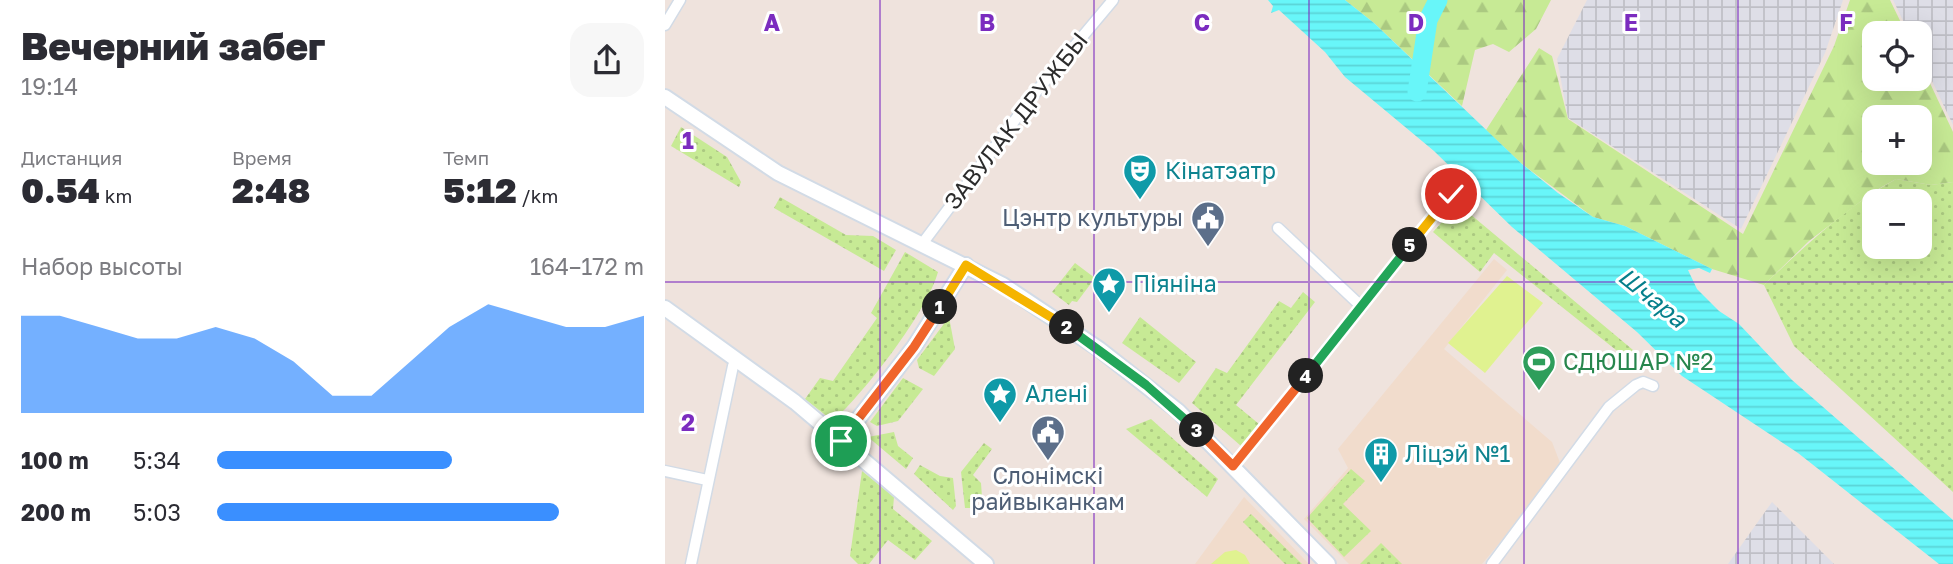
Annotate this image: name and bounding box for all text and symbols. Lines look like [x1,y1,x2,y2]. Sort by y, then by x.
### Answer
text: A [764,8,781,36]
text: B [979,8,995,36]
text: C [1194,8,1210,36]
text: D [1408,8,1424,36]
text: E [1624,8,1638,36]
text: F [1839,8,1853,36]
map controls [1862,21,1932,259]
button: locate [1862,21,1932,91]
text: Вечерний забег [21,23,326,68]
button: share [570,23,644,97]
street label: ЗАВУЛАК ДРУЖБЫ [937,26,1093,215]
text: 19:14 [21,72,78,100]
button: + [1862,105,1932,175]
text: 1 [682,126,694,154]
text: Дистанция [21,146,122,169]
text: Время [232,146,292,169]
text: Темп [443,146,489,169]
theatre icon: Кінатэатр [1121,152,1159,201]
place label: Кінатэатр [1165,156,1276,184]
pin [1421,164,1481,224]
text: 0.54 [21,169,100,211]
text: 2:48 [232,169,310,211]
text: 5:12 [443,169,517,211]
icon: check [1432,175,1470,213]
text: km [100,184,132,207]
text: /km [517,184,558,207]
button: − [1862,189,1932,259]
public building icon: Цэнтр культуры [1189,199,1227,248]
place label: Цэнтр культуры [1002,203,1183,231]
pin: 5 [1393,228,1427,262]
text: 5 [1404,233,1415,256]
text: Набор высоты [21,252,183,280]
text: 164–172 m [530,252,644,280]
water label: Шчара [1613,261,1694,334]
place icon: Піяніна [1090,265,1128,314]
place label: Піяніна [1133,269,1217,297]
pin: 1 [923,290,957,324]
text: 1 [935,295,944,318]
pin: 2 [1049,310,1085,344]
text: 2 [1061,315,1072,338]
sports icon: СДЮШАР №2 [1520,343,1558,392]
place label: СДЮШАР №2 [1563,347,1714,375]
pin: 4 [1289,358,1323,394]
text: 4 [1300,364,1311,387]
place icon: Алені [981,375,1019,424]
place label: Алені [1025,379,1088,407]
text: 2 [681,408,695,436]
pin [811,411,871,471]
pin: 3 [1179,412,1215,448]
public building icon: Слонімскі райвыканкам [1029,413,1067,462]
text: 3 [1191,418,1202,441]
icon: arrive [822,422,860,460]
building icon: Ліцэй №1 [1362,435,1400,484]
place label: Ліцэй №1 [1405,439,1511,467]
text: 100 m [21,446,89,474]
text: 5:34 [133,446,181,474]
place label: Слонімскі райвыканкам [971,461,1125,515]
text: 200 m [21,498,91,526]
text: 5:03 [133,498,181,526]

